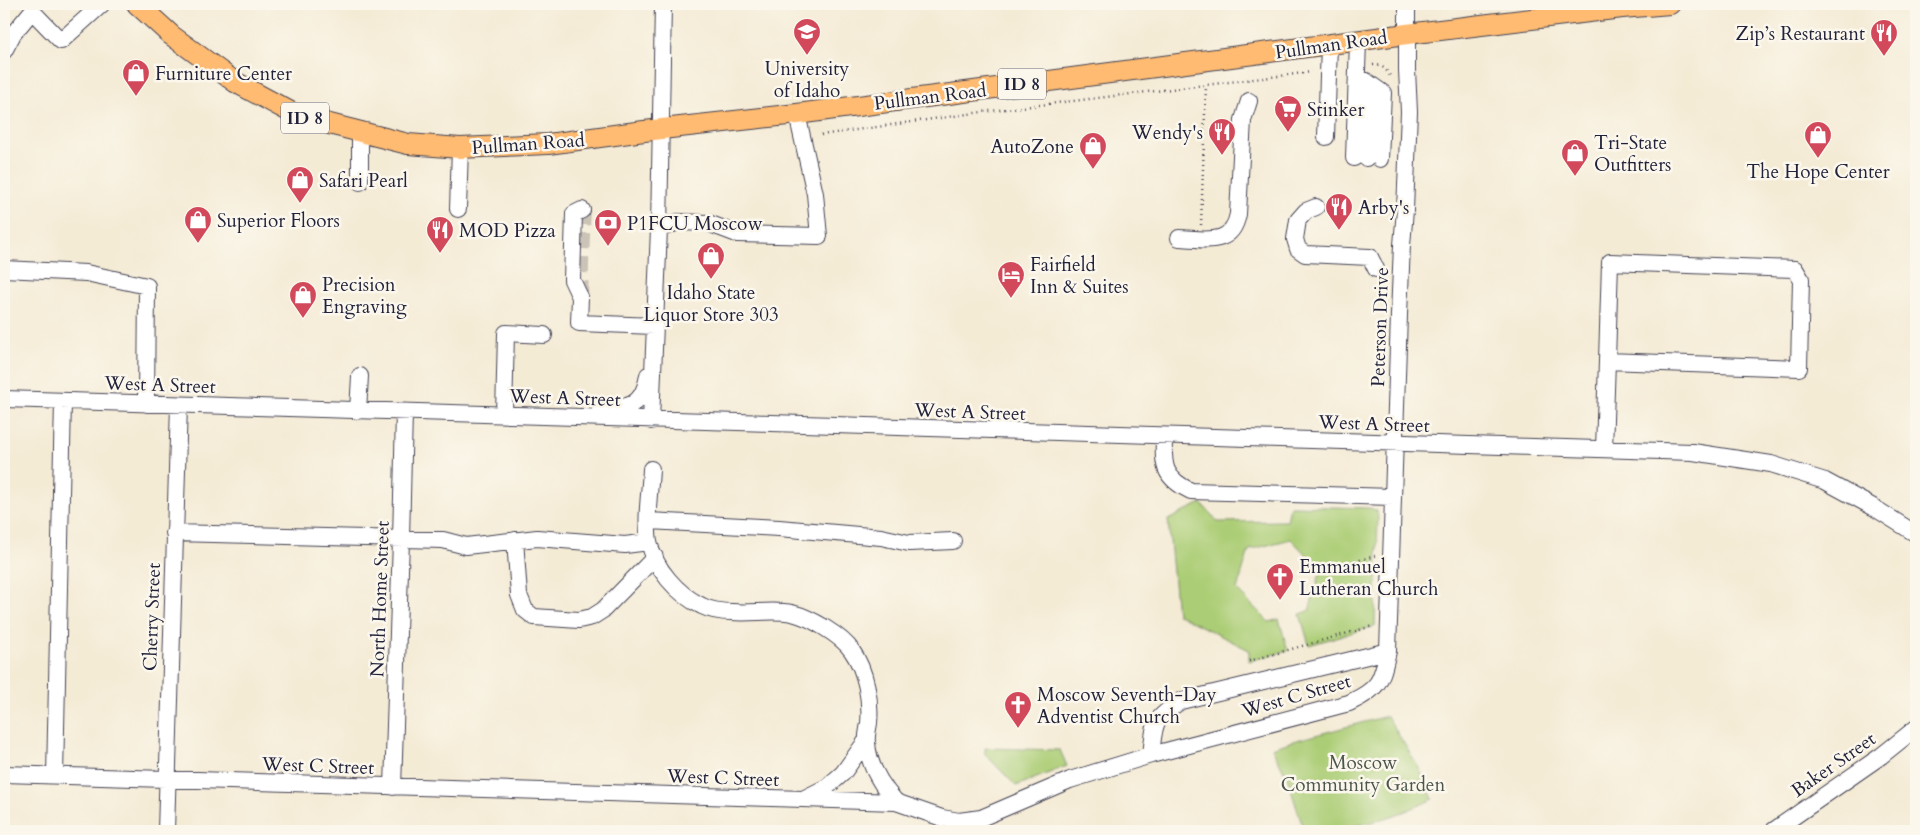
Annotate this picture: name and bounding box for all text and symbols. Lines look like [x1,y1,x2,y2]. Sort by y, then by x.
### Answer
school or university icon: University of Idaho [792,17,822,56]
restaurant icon: Zip’s Restaurant [1869,18,1899,57]
place label: Zip’s Restaurant [1736,21,1865,47]
street label: Pullman Road [1273,24,1389,66]
place label: University of Idaho [765,56,849,104]
shop icon: Furniture Center [121,58,151,97]
place label: Furniture Center [155,61,292,87]
road number: ID 8 [998,68,1046,100]
street label: Pullman Road [872,77,988,117]
supermarket icon: Stinker [1273,94,1303,133]
place label: Stinker [1307,97,1364,123]
road number: ID 8 [281,102,329,134]
restaurant icon: Wendy's [1207,117,1237,156]
place label: Wendy's [1131,120,1203,146]
shop icon: The Hope Center [1803,120,1833,159]
street label: Pullman Road [471,127,585,161]
place label: Tri-State Outfitters [1594,130,1671,178]
shop icon: AutoZone [1078,131,1108,170]
place label: AutoZone [991,134,1074,160]
shop icon: Tri-State Outfitters [1560,138,1590,177]
place label: The Hope Center [1746,159,1890,185]
shop icon: Safari Pearl [285,165,315,204]
place label: Safari Pearl [319,168,408,194]
restaurant icon: Arby's [1324,192,1354,231]
place label: Arby's [1358,195,1409,221]
shop icon: Superior Floors [183,205,213,244]
place label: Superior Floors [217,208,340,234]
bank icon: P1FCU Moscow [593,208,623,247]
place label: P1FCU Moscow [627,211,763,237]
restaurant icon: MOD Pizza [425,215,455,254]
place label: MOD Pizza [459,218,556,244]
shop icon: Idaho State Liquor Store 303 [696,241,726,280]
place label: Fairfield Inn & Suites [1030,252,1129,300]
hotel icon: Fairfield Inn & Suites [996,260,1026,299]
street label: Peterson Drive [1365,267,1395,387]
place label: Precision Engraving [322,272,407,320]
shop icon: Precision Engraving [288,280,318,319]
place label: Idaho State Liquor Store 303 [643,280,779,328]
street label: West A Street [103,370,216,400]
street label: West A Street [508,383,621,413]
street label: West A Street [913,397,1026,427]
street label: West A Street [1317,409,1430,439]
street label: North Home Street [364,520,396,678]
place label: Emmanuel Lutheran Church [1299,554,1439,602]
street label: Cherry Street [137,562,167,672]
church icon: Emmanuel Lutheran Church [1265,562,1295,601]
street label: West C Street [1238,668,1354,724]
place label: Moscow Seventh-Day Adventist Church [1037,682,1217,730]
church icon: Moscow Seventh-Day Adventist Church [1003,690,1033,729]
street label: Baker Street [1786,726,1881,803]
park label: Moscow Community Garden [1281,750,1445,798]
street label: West C Street [260,751,375,781]
street label: West C Street [665,763,780,793]

